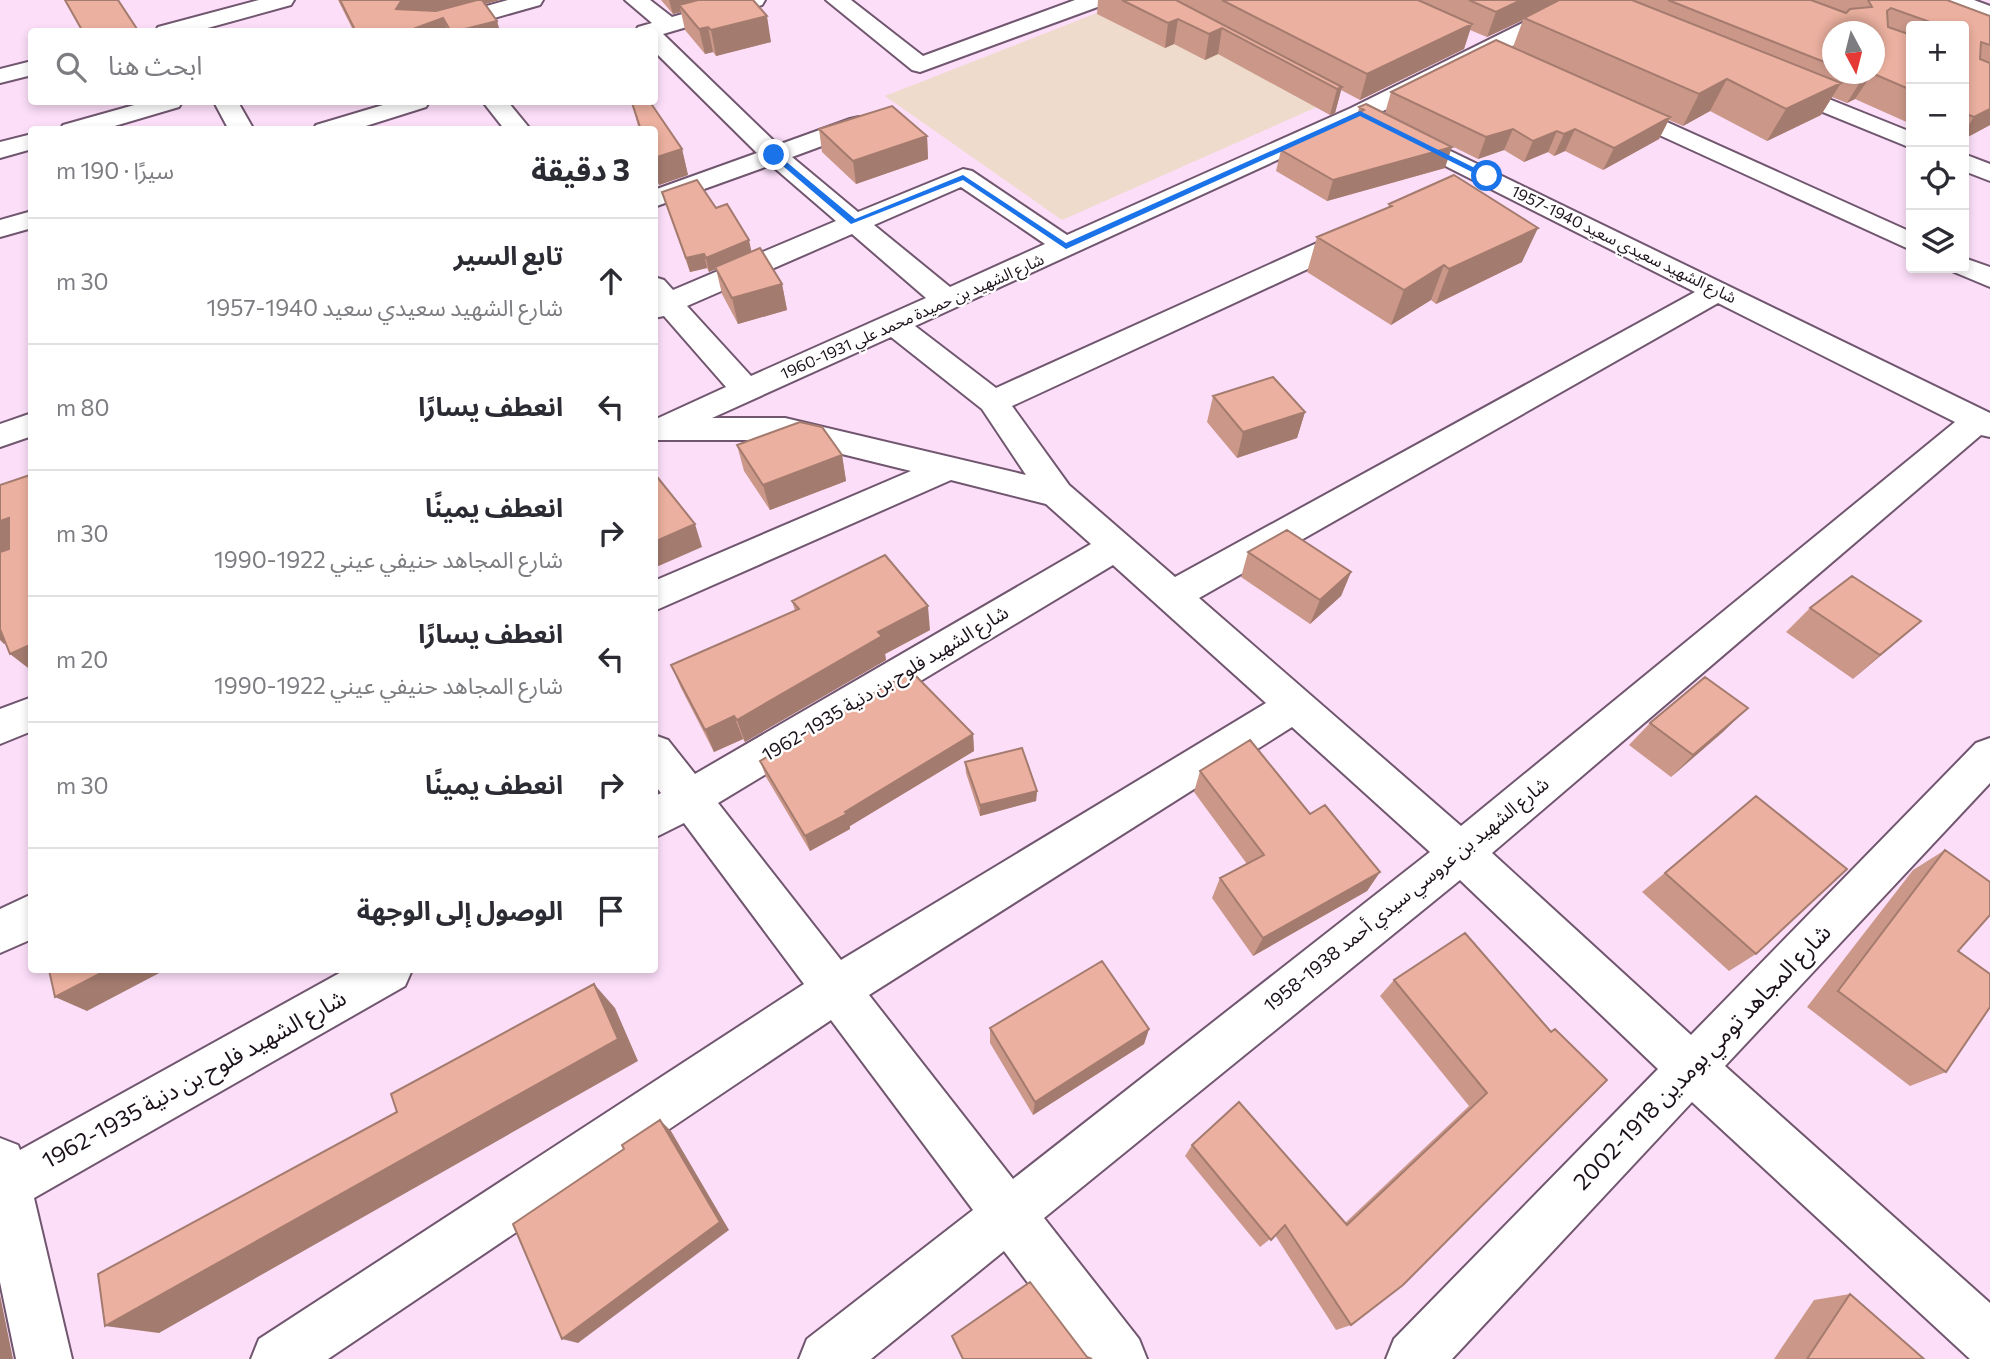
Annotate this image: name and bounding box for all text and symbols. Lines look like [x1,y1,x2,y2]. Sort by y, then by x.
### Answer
north arrow [1822,21,1885,84]
map controls [1906,21,1969,273]
button: + [1906,21,1969,84]
search box [28,28,658,105]
icon: search [52,48,90,86]
text: ابحث هنا [108,49,203,80]
button: − [1906,84,1969,147]
route end [758,139,789,170]
button: locate [1906,147,1969,210]
text: 3 دقيقة [531,150,630,187]
text: سيرًا · 190 m [56,156,174,184]
route start [1471,160,1502,191]
street label: شارع الشهيد سعيدي سعيد 1940-1957 [1507,181,1740,310]
button: layers [1906,210,1969,273]
text: تابع السير [454,239,563,270]
street label: شارع الشهيد بن حميدة محمد علي 1931-1960 [777,249,1048,386]
icon: ahead [592,262,630,300]
text: 30 m [56,267,109,295]
text: شارع الشهيد سعيدي سعيد 1940-1957 [206,293,563,321]
icon: left [592,388,630,426]
text: انعطف يسارًا [418,390,563,421]
text: 80 m [56,393,109,421]
text: انعطف يمينًا [425,491,563,522]
icon: right [592,514,630,552]
text: 30 m [56,519,109,547]
text: شارع المجاهد حنيفي عيني 1922-1990 [214,545,563,573]
street label: شارع الشهيد فلوح بن دنية 1935-1962 [757,600,1014,768]
text: انعطف يسارًا [418,617,563,648]
icon: left [592,640,630,678]
text: 20 m [56,645,108,673]
text: شارع المجاهد حنيفي عيني 1922-1990 [214,671,563,699]
icon: right [592,766,630,804]
text: انعطف يمينًا [425,768,563,799]
text: 30 m [56,771,109,799]
street label: شارع الشهيد بن عروسي سيدي أحمد 1938-1958 [1259,771,1556,1019]
icon: arrive [592,892,630,930]
text: الوصول إلى الوجهة [357,894,563,925]
street label: شارع المجاهد تومي بومدين 1918-2002 [1567,918,1839,1198]
street label: شارع الشهيد فلوح بن دنية 1935-1962 [37,983,352,1177]

